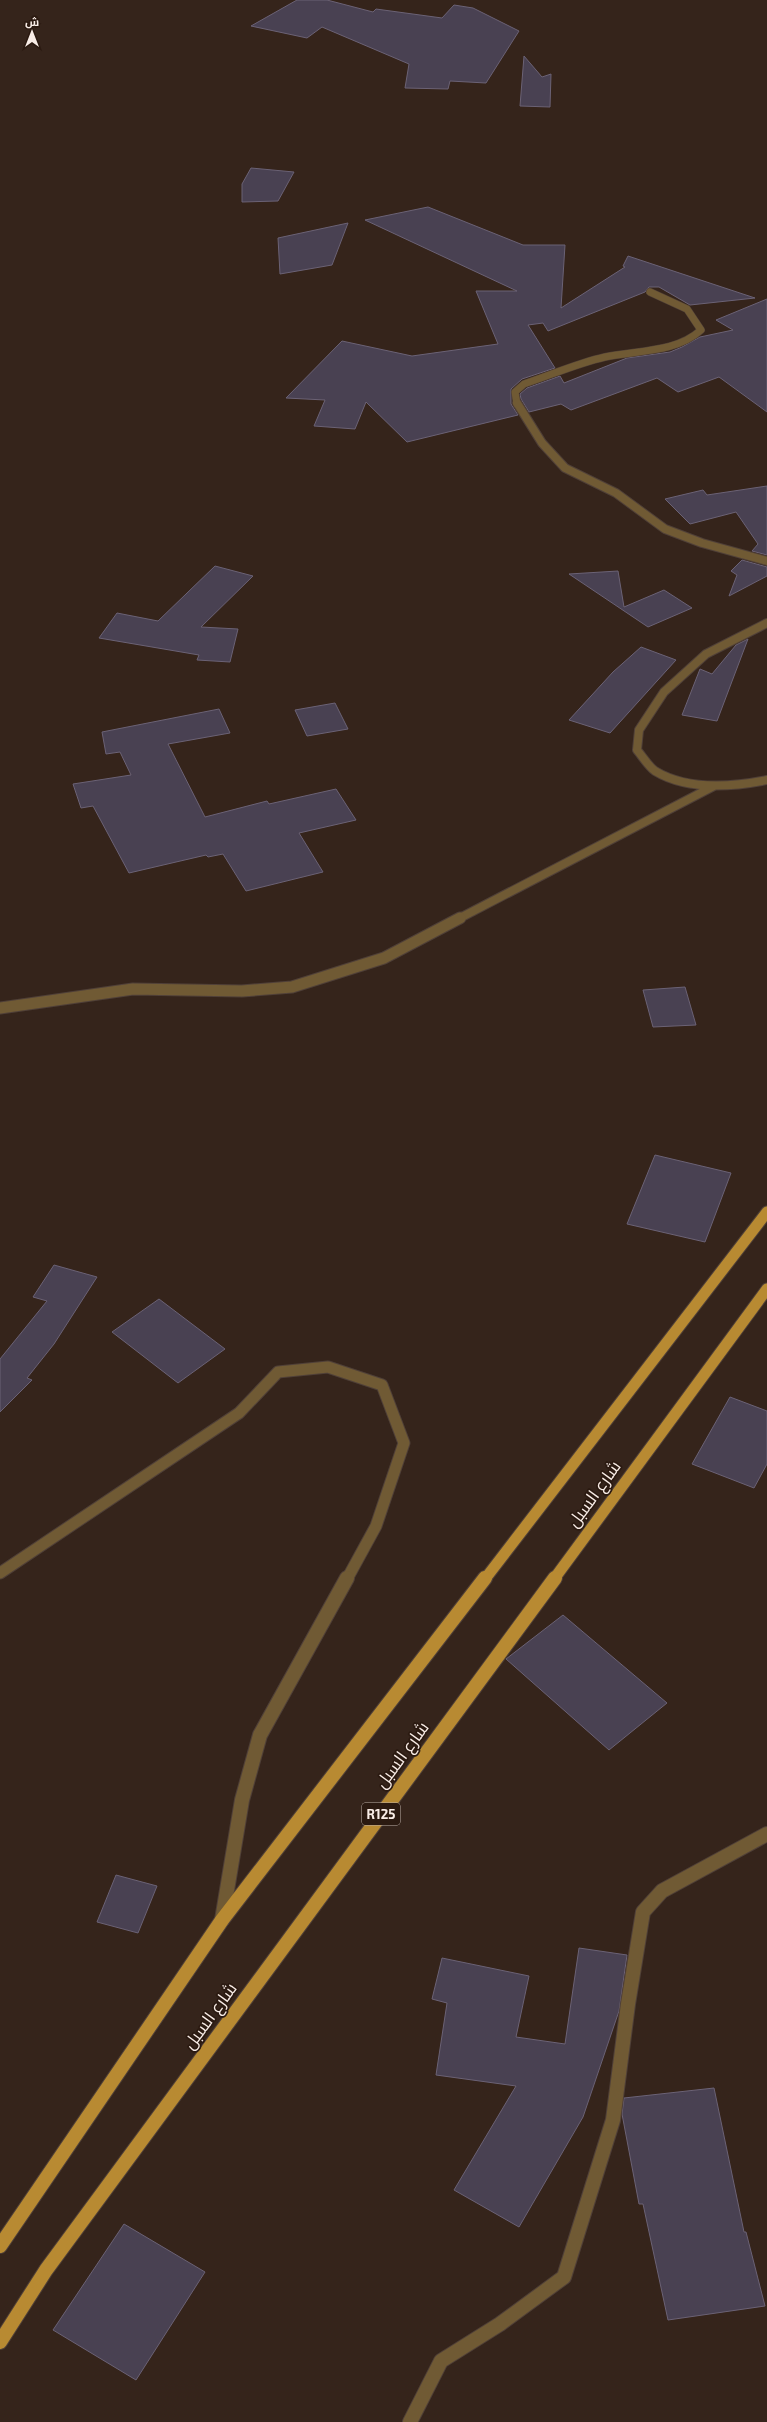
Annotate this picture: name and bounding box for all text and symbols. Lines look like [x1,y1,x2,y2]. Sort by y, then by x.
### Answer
north arrow [12,12,52,52]
text: ش [25,15,39,29]
street label: شارع السبل [562,1456,626,1532]
street label: شارع السبل [370,1717,434,1793]
road number: R125 [362,1803,400,1825]
street label: شارع السبل [178,1978,242,2054]

